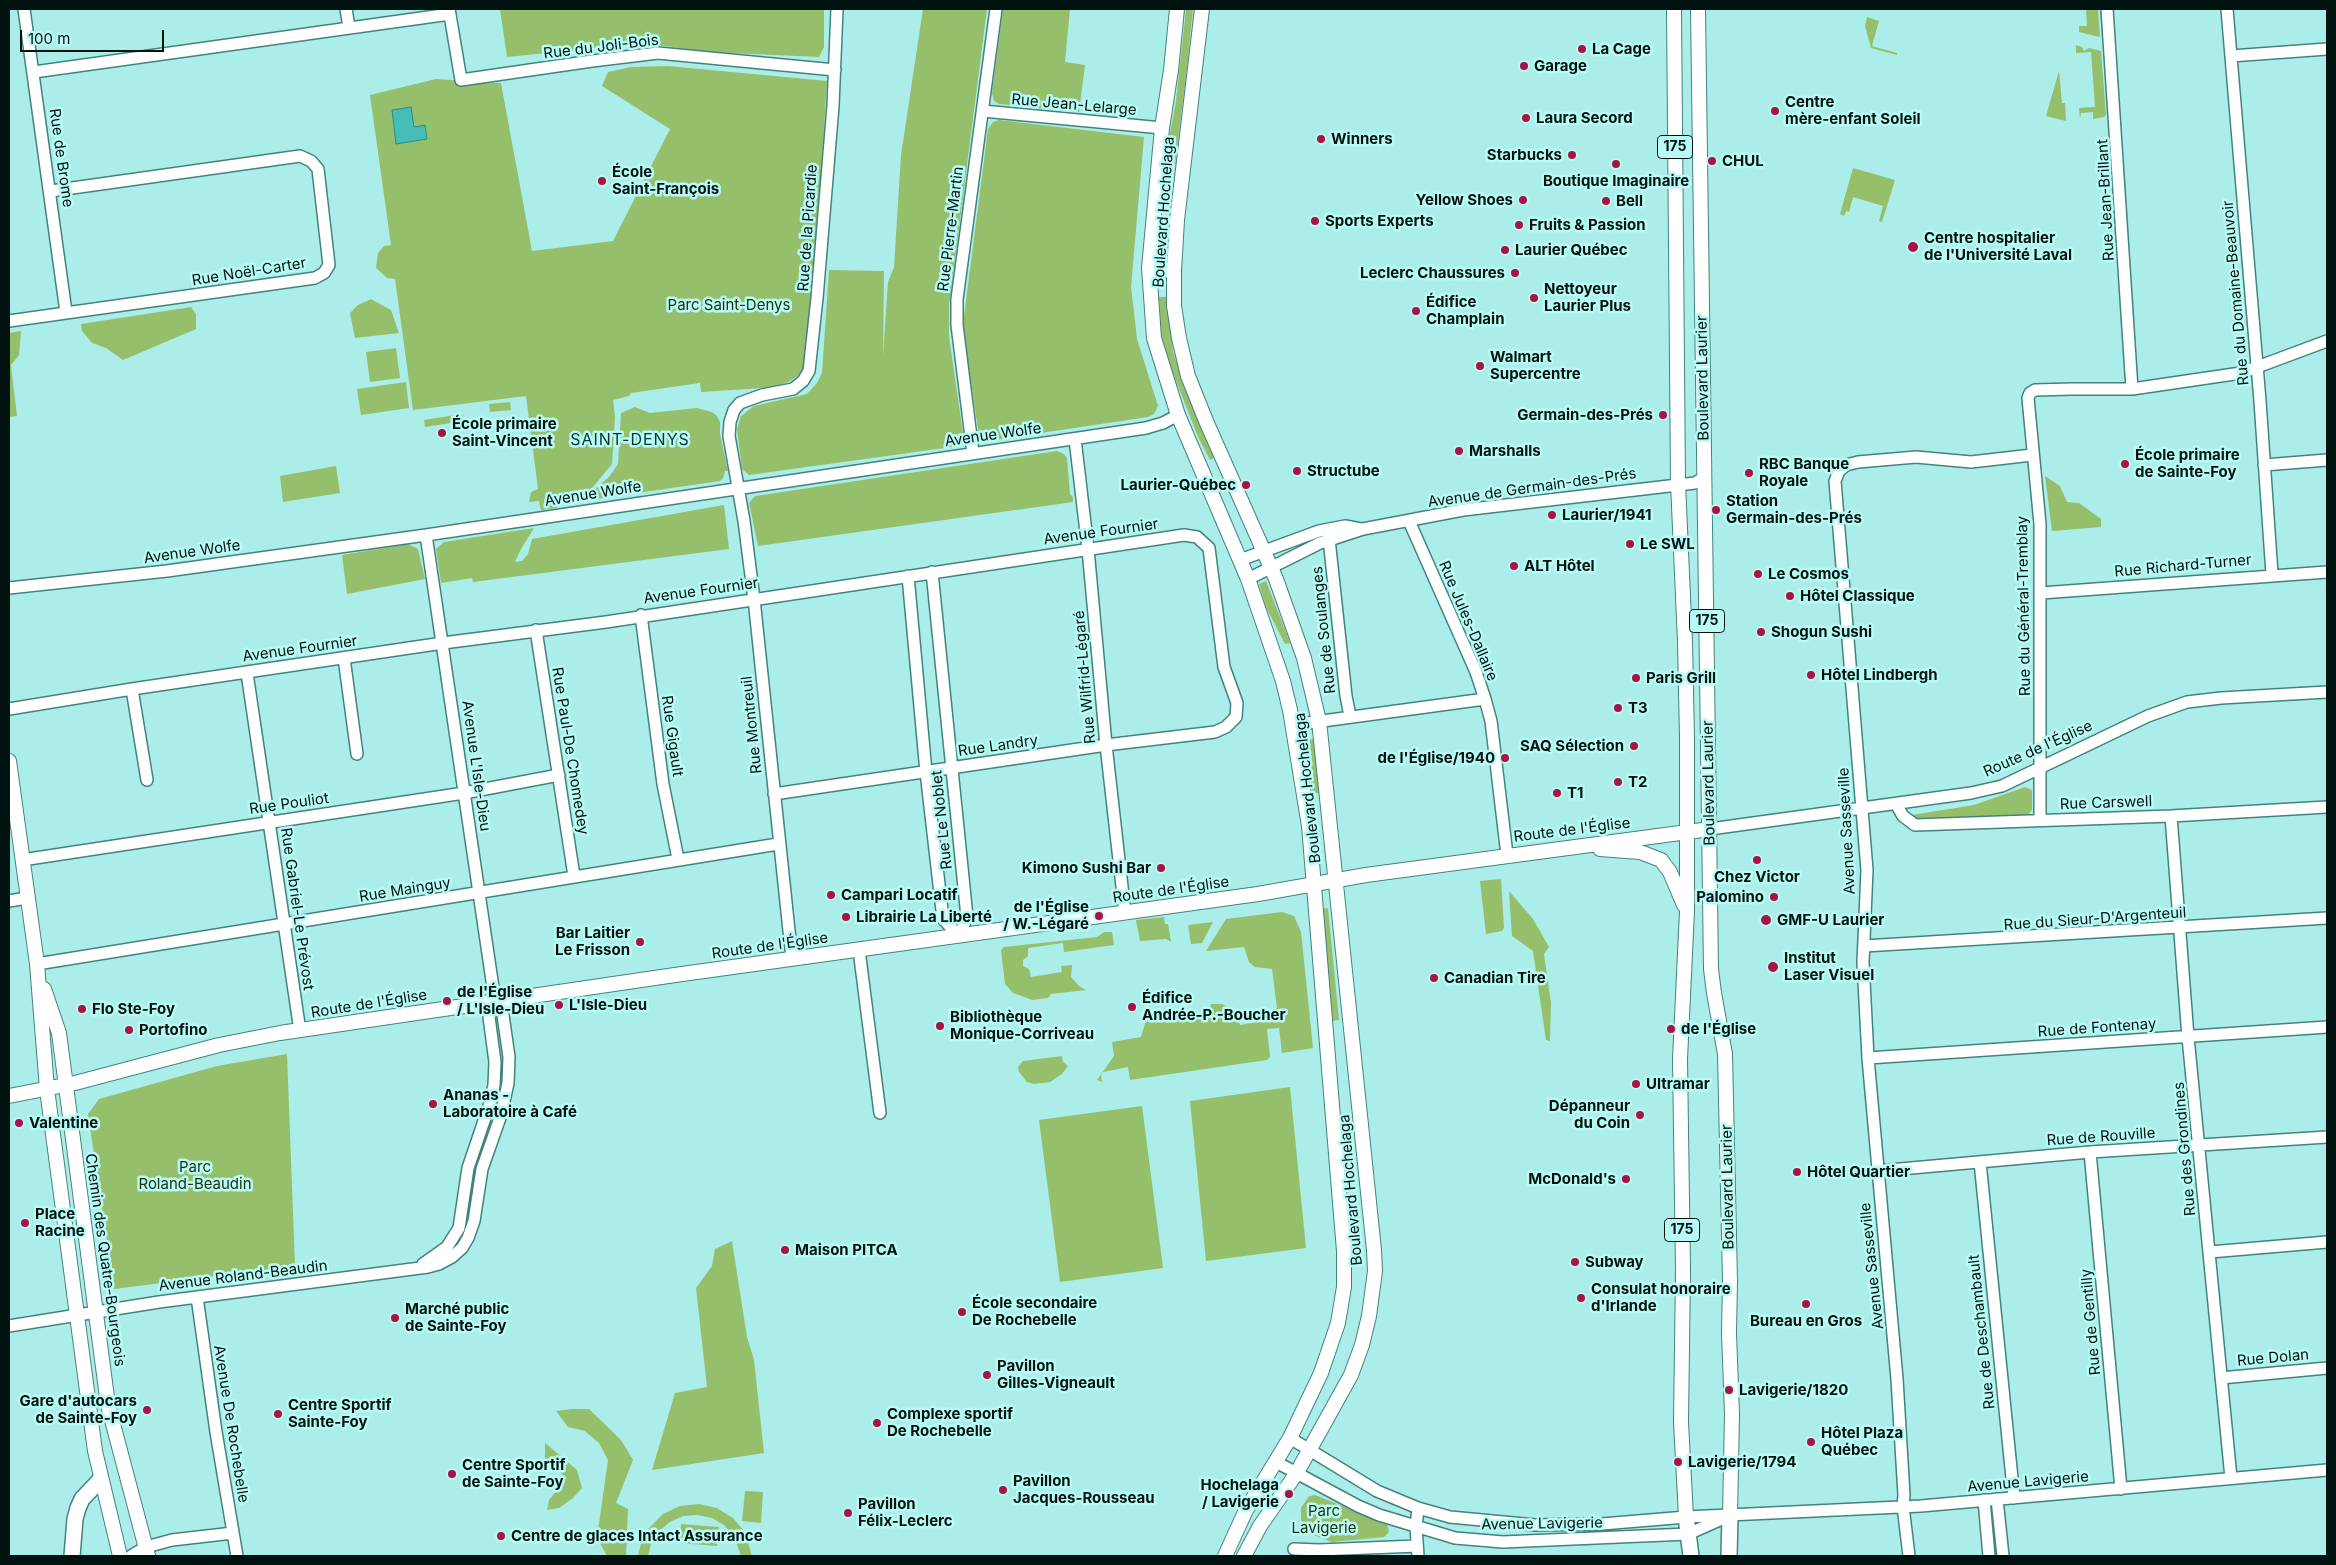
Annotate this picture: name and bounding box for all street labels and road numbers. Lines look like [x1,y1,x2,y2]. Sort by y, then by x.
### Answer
street label: Rue du Joli-Bois [542,31,660,63]
street label: Rue Jean-Lelarge [1011,91,1137,119]
street label: Rue de Brome [45,107,77,209]
street label: Boulevard Hochelaga [1150,136,1178,288]
road number: 175 [1658,136,1692,158]
street label: Rue Jean-Brillant [2094,139,2118,261]
street label: Rue de la Picardie [795,164,821,292]
street label: Rue Pierre-Martin [934,166,968,292]
street label: Rue du Domaine-Beauvoir [2219,200,2253,386]
street label: Rue Noël-Carter [191,254,307,290]
street label: Boulevard Laurier [1693,315,1713,441]
street label: Avenue Wolfe [944,419,1042,451]
street label: Avenue de Germain-des-Prés [1427,464,1637,512]
street label: Avenue Wolfe [543,477,643,511]
street label: Avenue Fournier [1042,515,1160,549]
street label: Rue du Général-Tremblay [2013,516,2035,696]
street label: Avenue Wolfe [143,536,241,568]
street label: Rue Richard-Turner [2114,551,2252,581]
street label: Rue Jules-Dallaire [1435,558,1501,684]
street label: Rue de Soulanges [1308,565,1340,695]
street label: Avenue Fournier [642,574,760,608]
street label: Rue Wilfrid-Légaré [1070,610,1100,744]
road number: 175 [1690,610,1724,632]
street label: Avenue Fournier [241,632,359,666]
street label: Rue Paul-De Chomedey [548,666,592,836]
street label: Rue Montreuil [738,675,766,775]
street label: Rue Gigault [657,694,687,778]
street label: Avenue L'Isle-Dieu [458,699,494,833]
street label: Boulevard Hochelaga [1291,712,1325,864]
street label: Route de l'Église [1981,717,2095,781]
street label: Boulevard Laurier [1699,720,1719,846]
street label: Rue Landry [957,731,1039,761]
street label: Avenue Sasseville [1835,767,1859,895]
street label: Rue Le Noblet [928,769,956,871]
street label: Rue Pouliot [248,790,330,818]
street label: Rue Carswell [2059,792,2153,814]
street label: Route de l'Église [1513,814,1631,846]
street label: Rue Gabriel-Le Prévost [277,827,317,991]
street label: Route de l'Église [1112,873,1230,907]
street label: Rue Mainguy [358,874,452,906]
street label: Rue du Sieur-D'Argenteuil [2003,904,2187,934]
street label: Route de l'Église [711,929,829,963]
street label: Route de l'Église [310,986,428,1022]
street label: Rue de Fontenay [2037,1015,2157,1041]
street label: Rue des Grondines [2170,1081,2200,1217]
street label: Boulevard Hochelaga [1335,1114,1367,1266]
street label: Boulevard Laurier [1718,1124,1738,1250]
street label: Rue de Rouville [2046,1124,2156,1150]
street label: Chemin des Quatre-Bourgeois [81,1152,129,1368]
street label: Avenue Sasseville [1856,1202,1888,1330]
road number: 175 [1664,1218,1700,1242]
street label: Rue de Deschambault [1965,1254,1999,1410]
street label: Avenue Roland-Beaudin [158,1257,328,1295]
street label: Rue de Gentilly [2077,1268,2105,1376]
street label: Avenue De Rochebelle [210,1344,252,1504]
street label: Rue Dolan [2236,1346,2310,1370]
street label: Avenue Lavigerie [1967,1468,2089,1496]
street label: Avenue Lavigerie [1481,1514,1603,1534]

